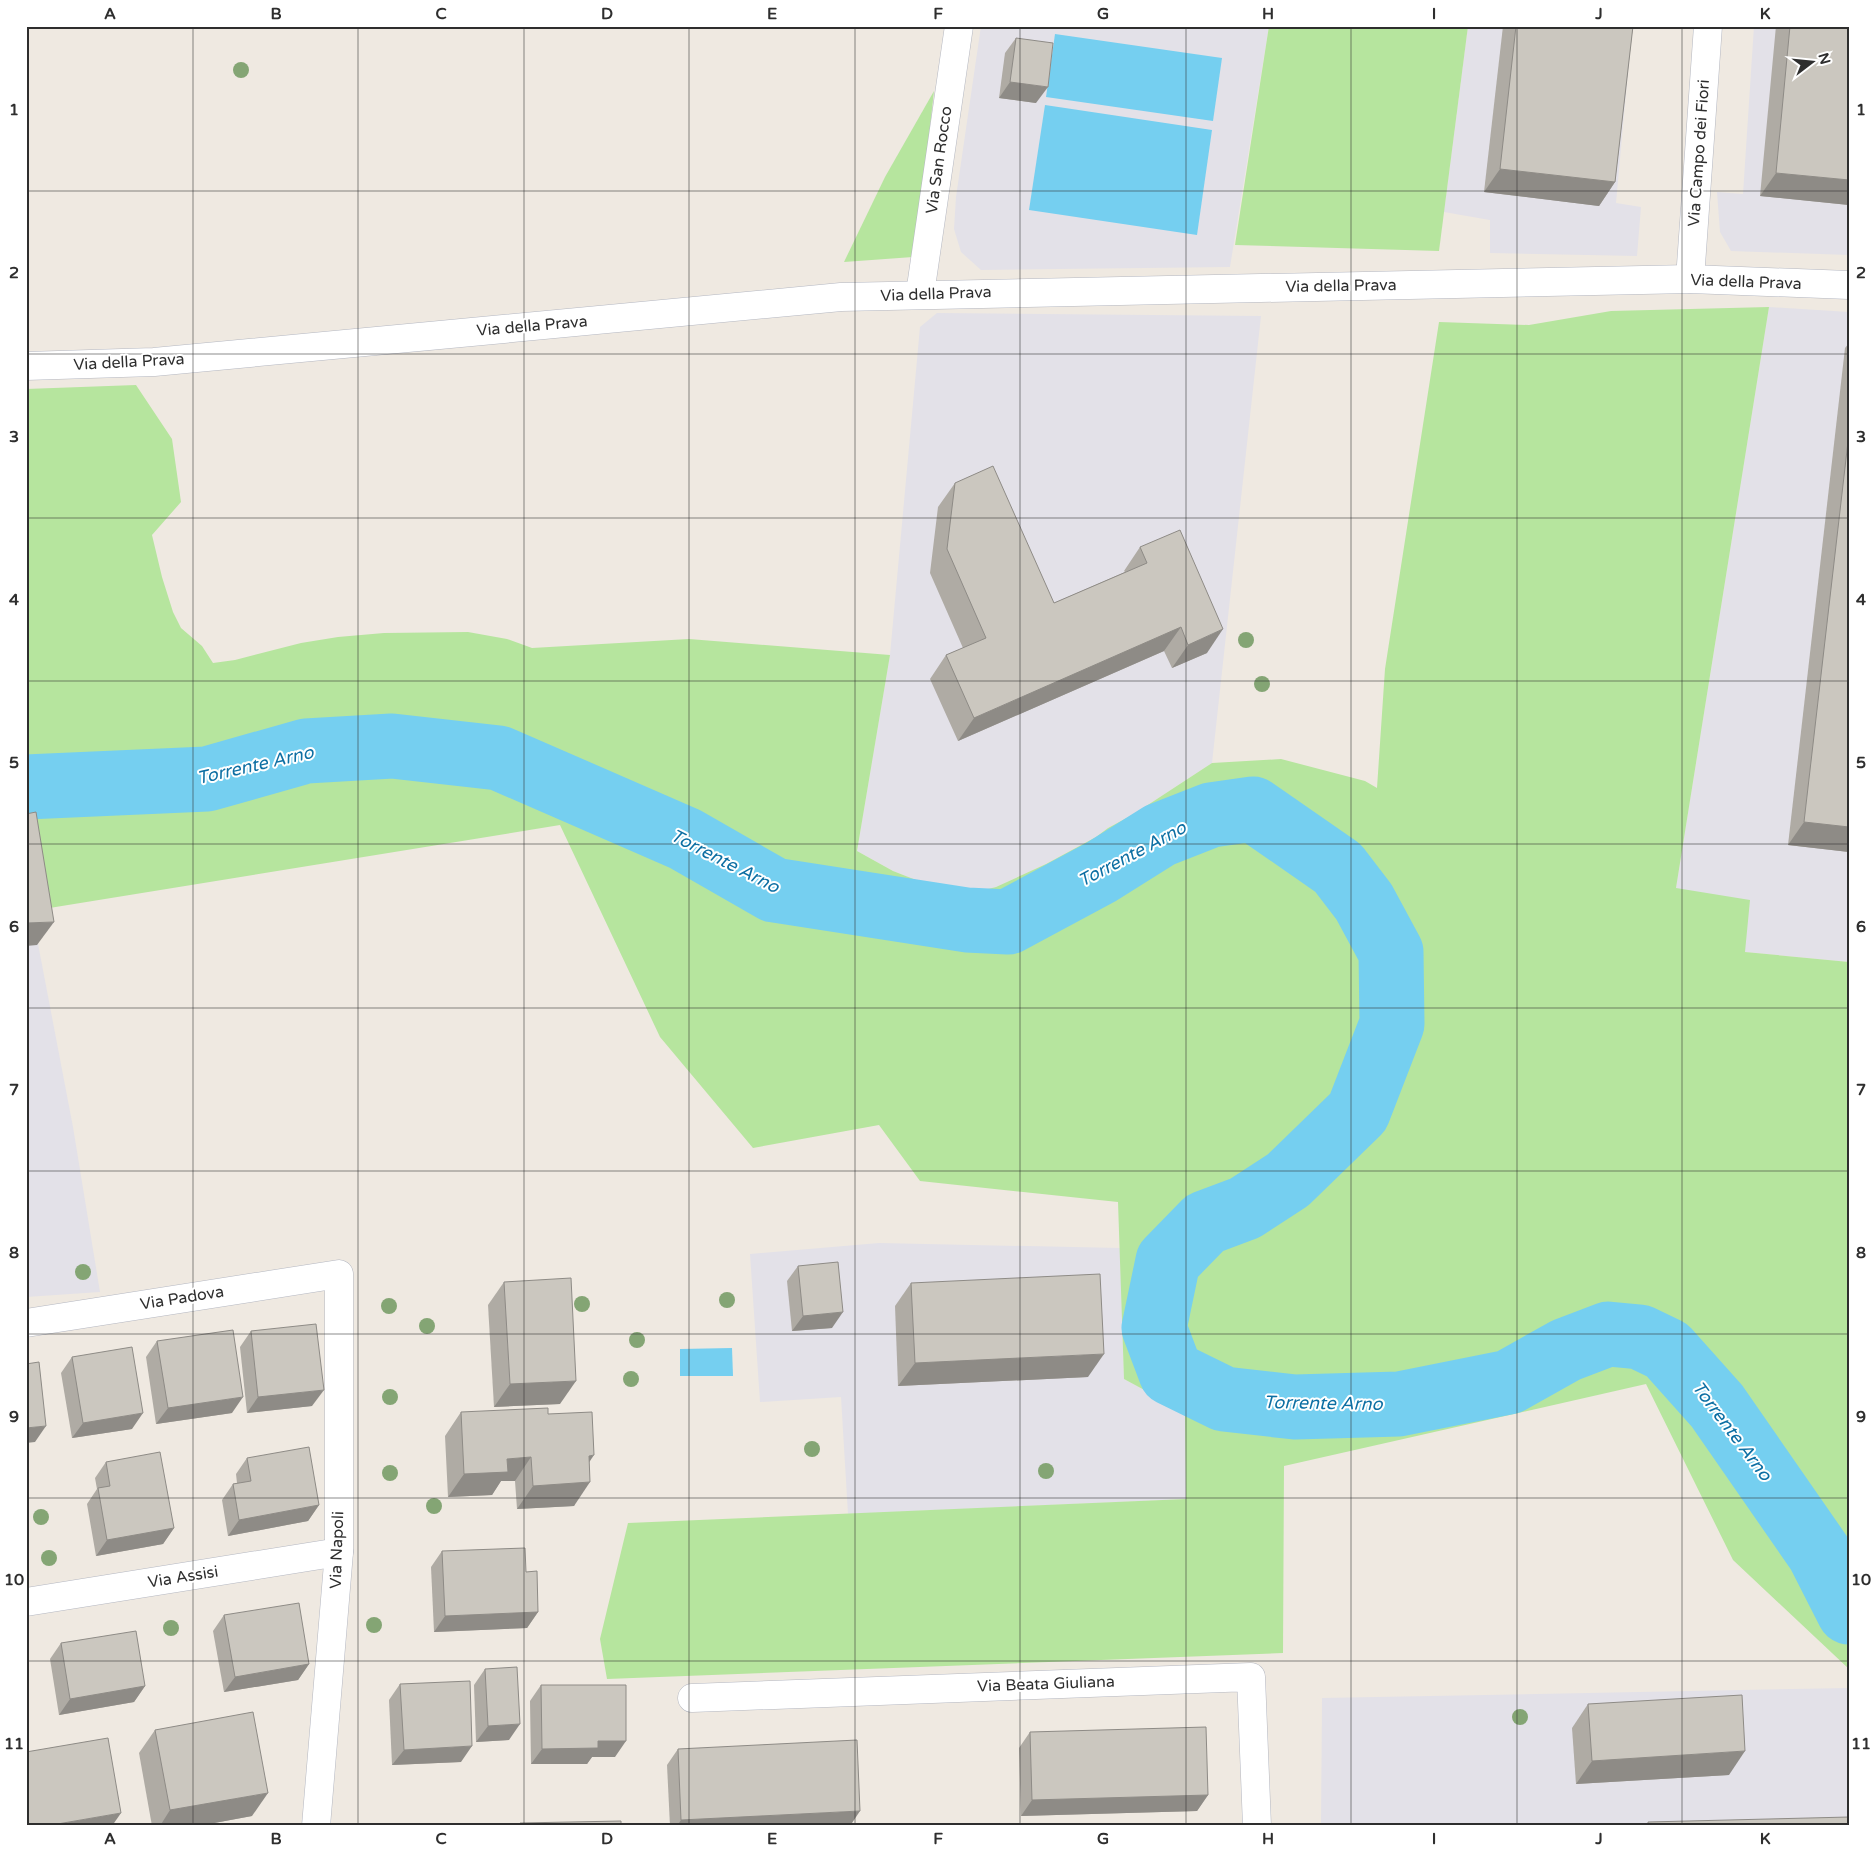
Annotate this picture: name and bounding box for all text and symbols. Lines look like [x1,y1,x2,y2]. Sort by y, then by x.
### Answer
text: A [104,4,116,24]
text: B [270,4,282,24]
text: C [435,4,447,24]
text: D [601,4,613,24]
text: E [767,4,777,24]
text: F [933,4,943,24]
text: G [1097,4,1109,24]
text: H [1262,4,1274,24]
text: I [1432,4,1436,24]
text: J [1594,4,1603,24]
text: K [1760,4,1771,24]
north arrow [1788,38,1838,88]
text: N [1814,51,1834,66]
street label: Via Campo dei Fiori [1684,79,1714,227]
text: 1 [9,100,19,120]
text: 1 [1856,100,1866,120]
street label: Via San Rocco [922,105,956,215]
text: 2 [9,263,19,283]
text: 2 [1856,263,1866,283]
street label: Via della Prava [1690,270,1802,294]
street label: Via della Prava [1285,275,1397,297]
street label: Via della Prava [880,282,992,306]
street label: Via della Prava [476,311,588,341]
street label: Via della Prava [73,349,185,375]
text: 3 [9,427,19,447]
text: 3 [1856,427,1866,447]
text: 4 [9,590,19,610]
text: 4 [1856,590,1866,610]
water label: Torrente Arno [195,741,316,789]
text: 5 [9,753,19,773]
text: 5 [1856,753,1866,773]
water label: Torrente Arno [1074,816,1191,892]
water label: Torrente Arno [667,824,784,898]
text: 6 [9,917,19,937]
text: 6 [1856,917,1866,937]
text: 7 [9,1080,19,1100]
text: 7 [1856,1080,1866,1100]
text: 8 [9,1243,19,1263]
text: 8 [1856,1243,1866,1263]
street label: Via Padova [139,1282,225,1314]
water label: Torrente Arno [1687,1377,1777,1486]
water label: Torrente Arno [1263,1391,1384,1415]
text: 9 [9,1407,19,1427]
text: 9 [1856,1407,1866,1427]
street label: Via Napoli [326,1511,348,1589]
street label: Via Assisi [146,1562,220,1592]
text: 10 [4,1570,24,1590]
text: 10 [1851,1570,1871,1590]
street label: Via Beata Giuliana [977,1672,1115,1696]
text: 11 [4,1734,24,1754]
text: 11 [1851,1734,1871,1754]
text: A [104,1829,116,1849]
text: B [270,1829,282,1849]
text: C [435,1829,447,1849]
text: D [601,1829,613,1849]
text: E [767,1829,777,1849]
text: F [933,1829,943,1849]
text: G [1097,1829,1109,1849]
text: H [1262,1829,1274,1849]
text: I [1432,1829,1436,1849]
text: J [1594,1829,1603,1849]
text: K [1760,1829,1771,1849]

